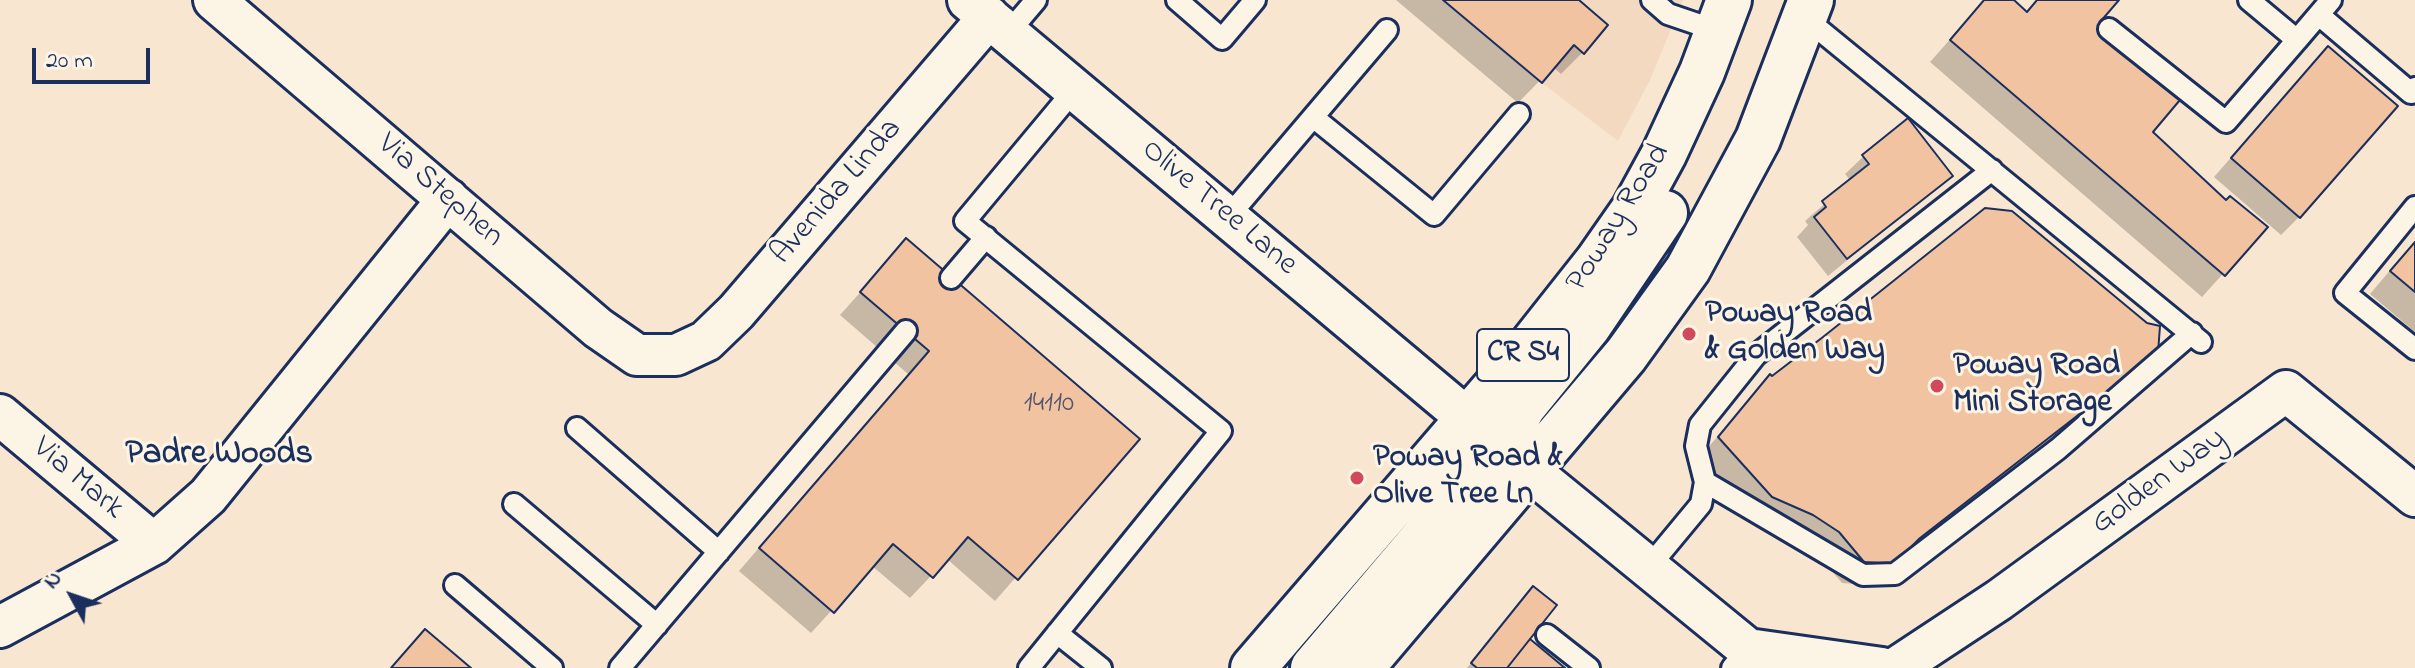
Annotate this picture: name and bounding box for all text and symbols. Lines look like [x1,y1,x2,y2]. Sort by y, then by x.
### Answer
scale bar [36,32,154,82]
text: 20 m [46,44,93,79]
street label: Avenida Linda [764,112,912,274]
street label: Via Stephen [368,127,510,257]
street label: Olive Tree Lane [1132,133,1304,285]
street label: Poway Road [1559,138,1681,300]
place label: Poway Road & Golden Way [1705,297,1885,372]
marker: Poway Road & Golden Way [1680,325,1698,343]
road number: CR S4 [1477,329,1569,381]
place label: Poway Road Mini Storage [1953,349,2120,424]
marker: Poway Road Mini Storage [1928,377,1946,395]
house number: 14110 [1024,388,1074,422]
street label: Golden Way [2085,421,2235,545]
street label: Via Mark [23,430,131,530]
district label: Padre Woods [125,436,313,476]
place label: Poway Road & Olive Tree Ln [1373,441,1563,516]
marker: Poway Road & Olive Tree Ln [1348,469,1366,487]
north arrow [32,556,112,636]
text: N [37,565,71,597]

